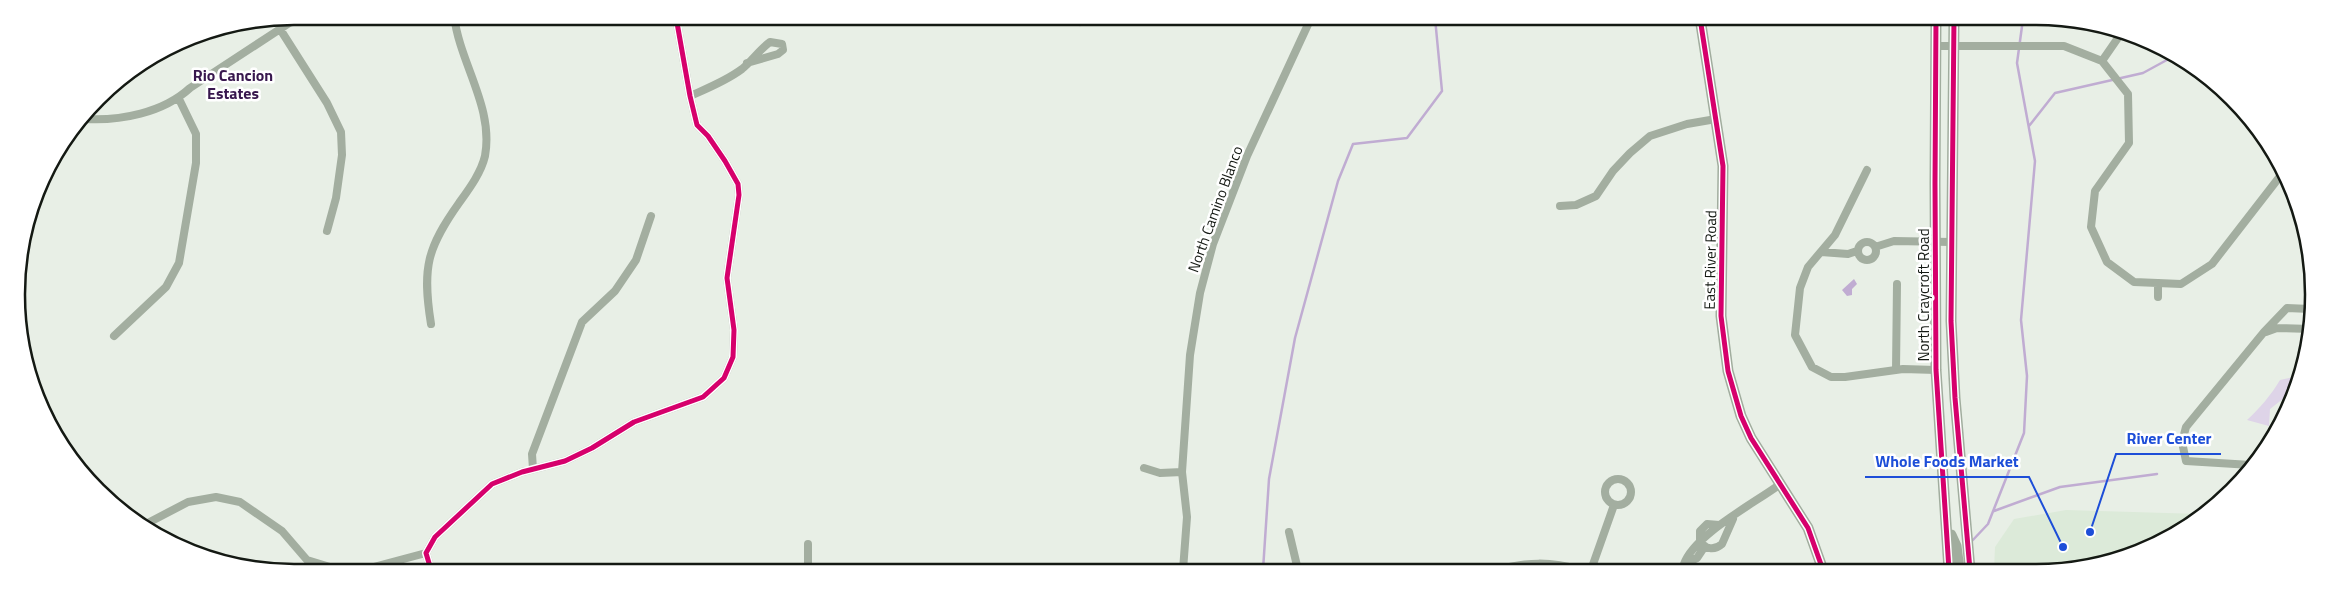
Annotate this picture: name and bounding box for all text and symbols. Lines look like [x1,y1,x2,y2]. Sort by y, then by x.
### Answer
district label: Rio Cancion Estates [193,63,273,105]
street label: North Camino Blanco [1181,142,1249,276]
street label: East River Road [1698,210,1722,310]
street label: North Craycroft Road [1912,228,1935,362]
callout: River Center [2116,423,2221,454]
text: River Center [2126,426,2212,450]
callout: Whole Foods Market [1865,446,2029,477]
text: Whole Foods Market [1875,449,2019,473]

